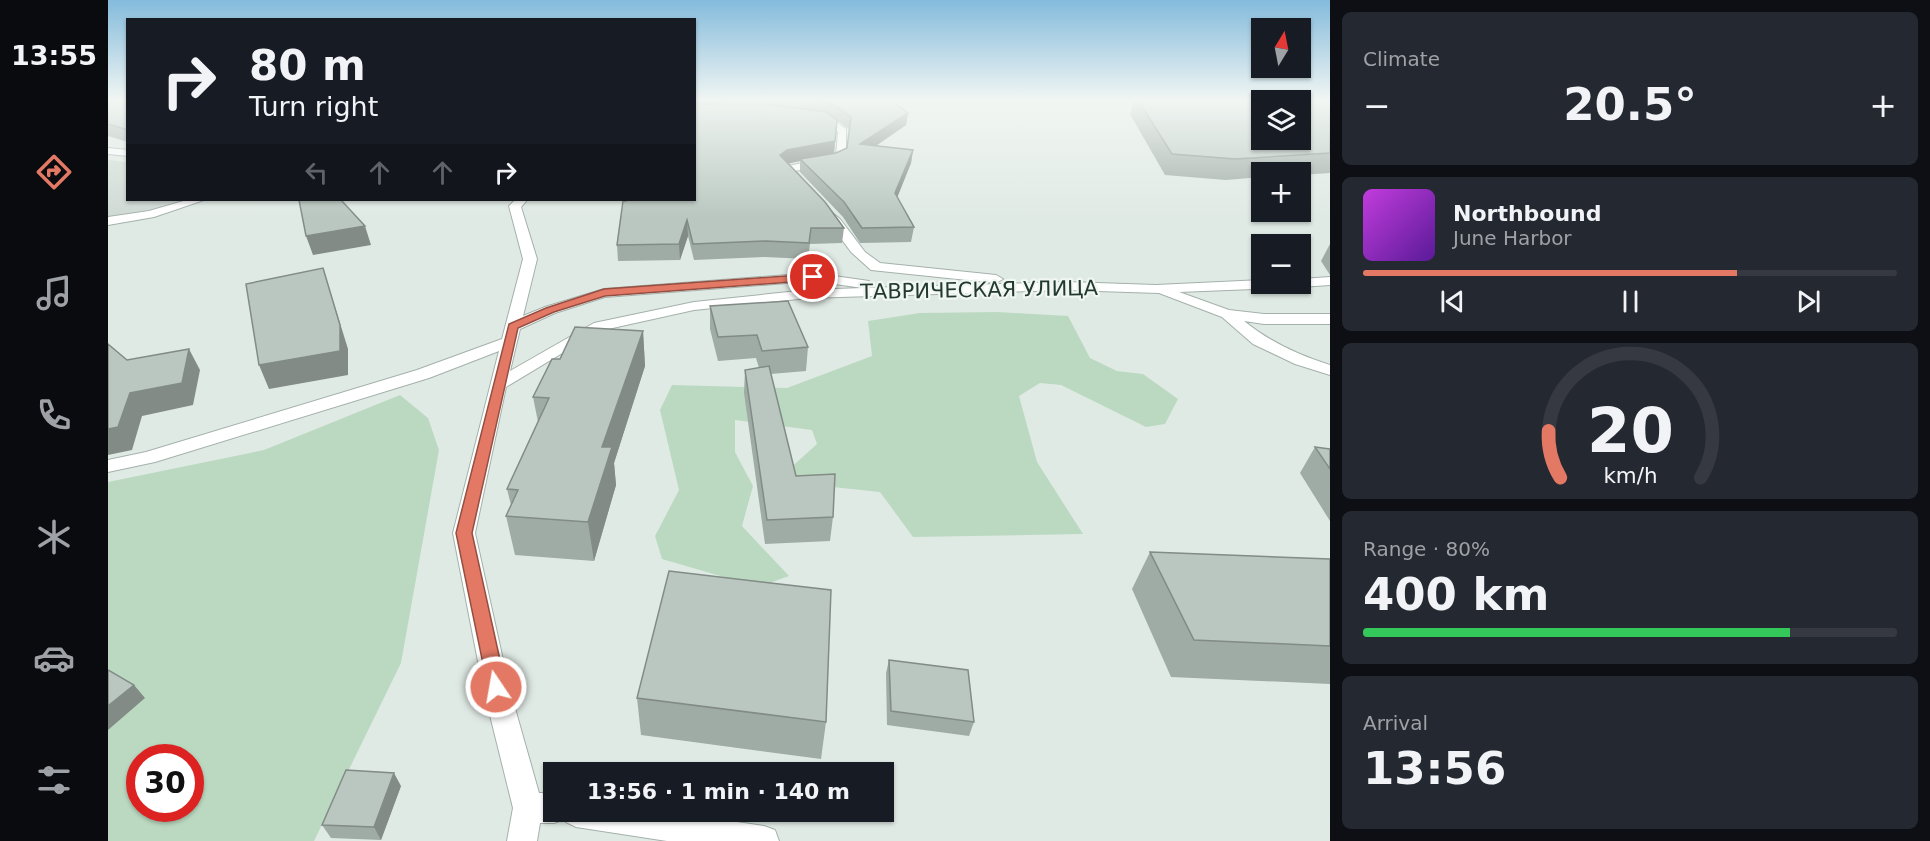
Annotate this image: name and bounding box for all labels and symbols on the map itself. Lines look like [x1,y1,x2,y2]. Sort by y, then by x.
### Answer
north arrow [1251,18,1311,78]
pin [787,251,838,302]
street label: ТАВРИЧЕСКАЯ УЛИЦА [859,276,1099,304]
position arrow [464,655,528,719]
speed limit sign: 30 [126,744,204,822]

